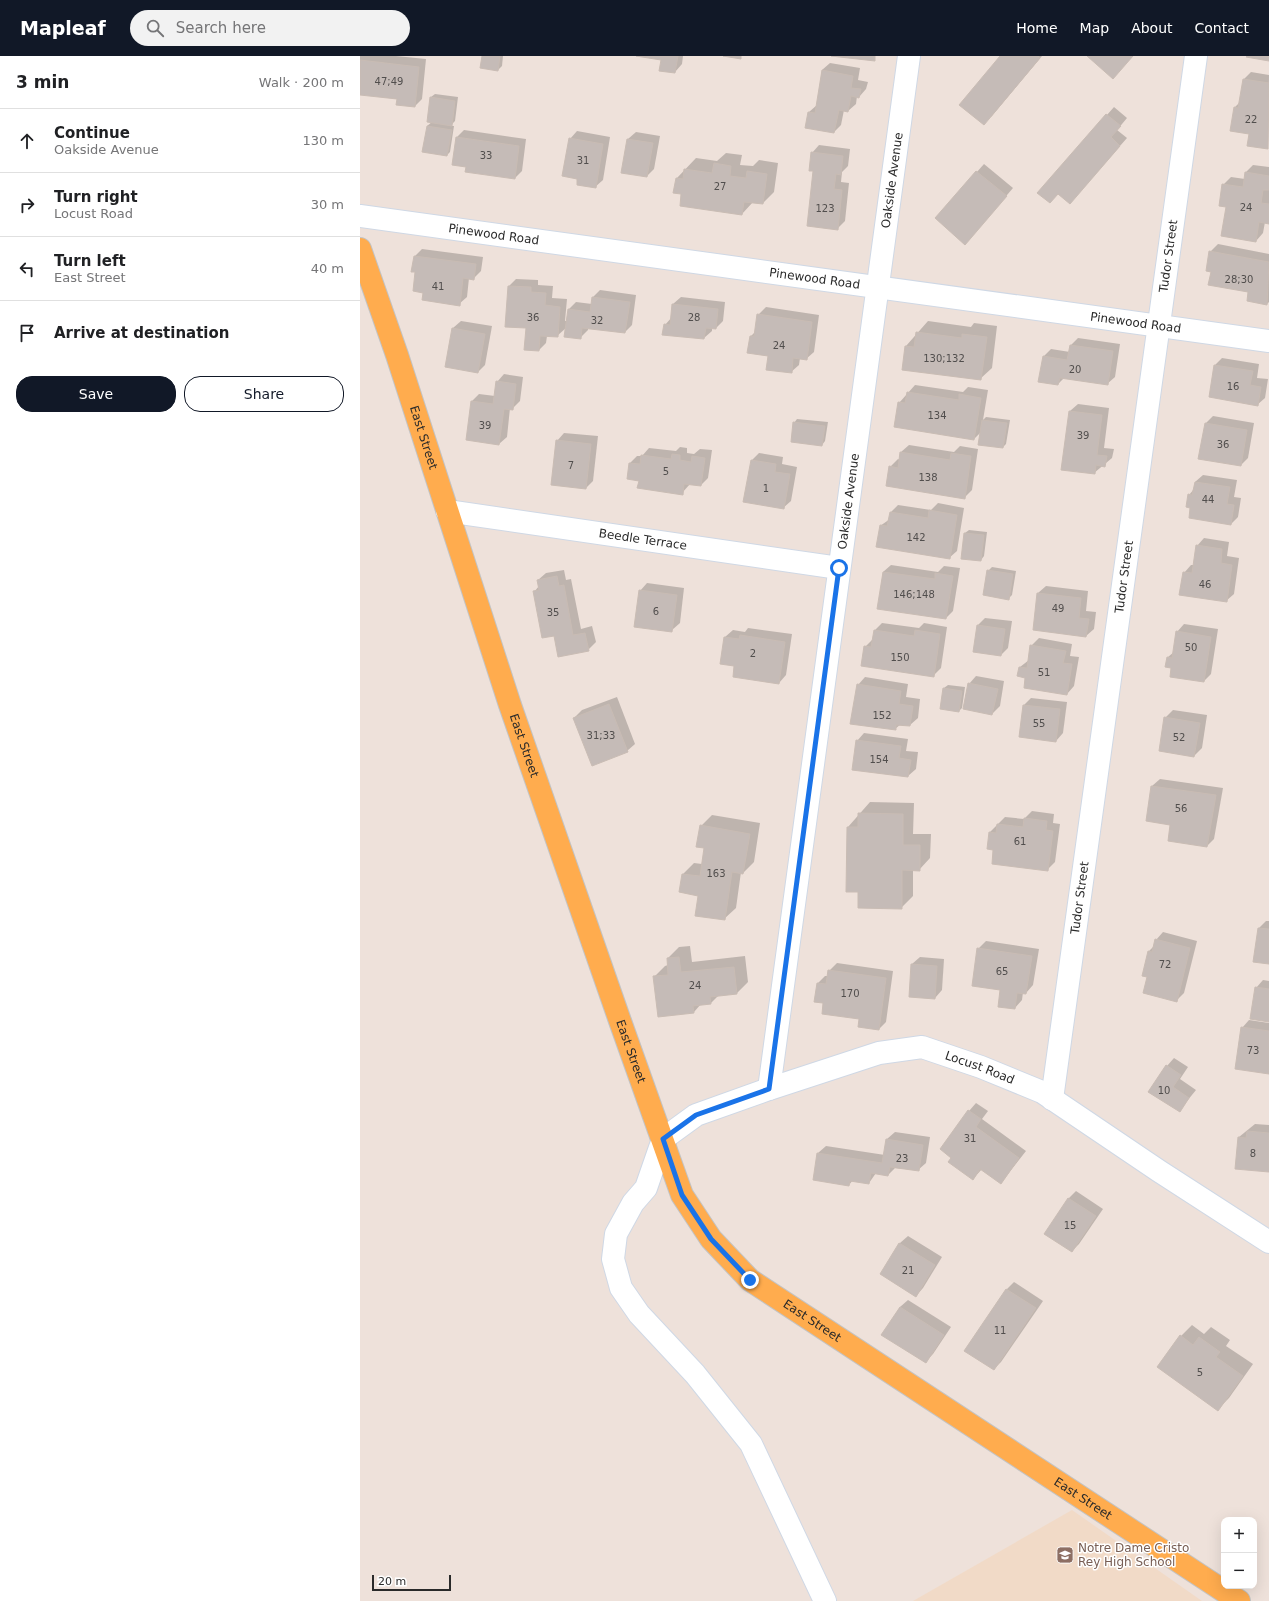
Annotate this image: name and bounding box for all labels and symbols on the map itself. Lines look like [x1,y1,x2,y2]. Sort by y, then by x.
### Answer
house number: 47;49 [375,76,403,87]
house number: 22 [1245,114,1257,125]
street label: Oakside Avenue [879,131,906,229]
house number: 33 [480,150,492,161]
house number: 31 [577,155,589,166]
house number: 27 [714,181,726,192]
house number: 24 [1240,202,1252,213]
house number: 123 [815,203,835,214]
street label: Tudor Street [1156,218,1180,294]
street label: Pinewood Road [447,221,540,248]
street label: Pinewood Road [768,265,861,292]
house number: 28;30 [1225,274,1253,285]
house number: 41 [432,281,444,292]
street label: Pinewood Road [1089,310,1182,336]
house number: 36 [527,312,539,323]
house number: 28 [688,312,700,323]
house number: 32 [591,315,603,326]
house number: 24 [773,340,785,351]
house number: 130;132 [923,353,965,364]
house number: 20 [1069,364,1081,375]
house number: 16 [1227,381,1239,392]
street label: East Street [407,404,441,471]
house number: 134 [927,410,947,421]
house number: 39 [479,420,491,431]
house number: 39 [1077,430,1089,441]
house number: 36 [1217,439,1229,450]
street label: Oakside Avenue [835,452,862,550]
house number: 7 [568,460,574,471]
house number: 5 [663,466,669,477]
house number: 138 [918,472,938,483]
house number: 1 [763,483,769,494]
house number: 44 [1202,494,1214,505]
street label: Beedle Terrace [598,526,688,553]
house number: 142 [906,532,926,543]
street label: Tudor Street [1112,539,1136,615]
route start [830,559,848,577]
house number: 46 [1199,579,1211,590]
house number: 146;148 [893,589,935,600]
house number: 49 [1052,603,1064,614]
house number: 6 [653,606,659,617]
house number: 35 [547,607,559,618]
house number: 50 [1185,642,1197,653]
house number: 2 [750,648,756,659]
house number: 150 [890,652,910,663]
house number: 51 [1038,667,1050,678]
house number: 152 [872,710,892,721]
street label: East Street [507,712,542,779]
house number: 55 [1033,718,1045,729]
house number: 31;33 [587,730,615,741]
house number: 52 [1173,732,1185,743]
house number: 154 [869,754,889,765]
house number: 56 [1175,803,1187,814]
house number: 61 [1014,836,1026,847]
street label: Tudor Street [1068,860,1092,936]
house number: 163 [706,868,726,879]
house number: 72 [1159,959,1171,970]
house number: 65 [996,966,1008,977]
house number: 24 [689,980,701,991]
house number: 170 [840,988,860,999]
street label: East Street [613,1018,649,1085]
house number: 73 [1247,1045,1259,1056]
street label: Locust Road [943,1048,1017,1087]
house number: 10 [1158,1085,1170,1096]
house number: 31 [964,1133,976,1144]
house number: 8 [1250,1148,1256,1159]
house number: 23 [896,1153,908,1164]
house number: 15 [1064,1220,1076,1231]
house number: 21 [902,1265,914,1276]
route end [741,1271,759,1289]
street label: East Street [781,1297,844,1345]
house number: 11 [994,1325,1006,1336]
house number: 5 [1197,1367,1203,1378]
street label: East Street [1051,1475,1115,1523]
place label: Notre Dame Cristo Rey High School [1078,1541,1189,1569]
school or university icon: Notre Dame Cristo Rey High School [1055,1545,1075,1565]
scale bar [372,1573,451,1592]

